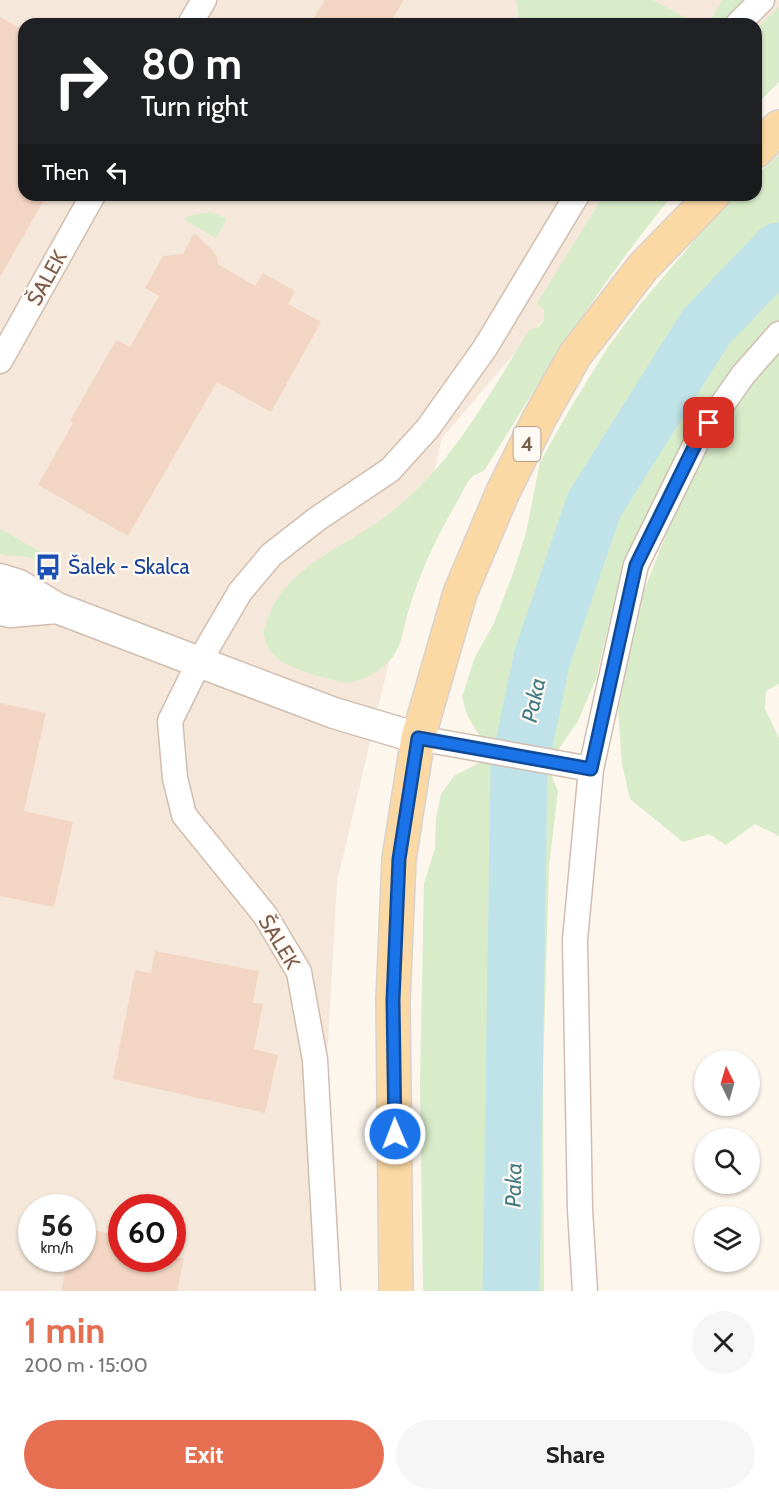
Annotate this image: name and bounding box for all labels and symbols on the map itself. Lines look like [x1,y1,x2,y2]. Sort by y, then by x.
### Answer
street label: ŠALEK [21,246,72,310]
pin [683,397,734,448]
road number: 4 [514,427,540,461]
bus stop icon: Šalek - Skalca [33,552,63,582]
place label: Šalek - Skalca [68,554,190,579]
water label: Paka [516,675,551,725]
street label: ŠALEK [253,910,305,974]
north arrow [694,1050,760,1116]
position arrow [363,1102,427,1166]
water label: Paka [500,1162,527,1208]
speed limit sign: 60 [108,1194,186,1272]

